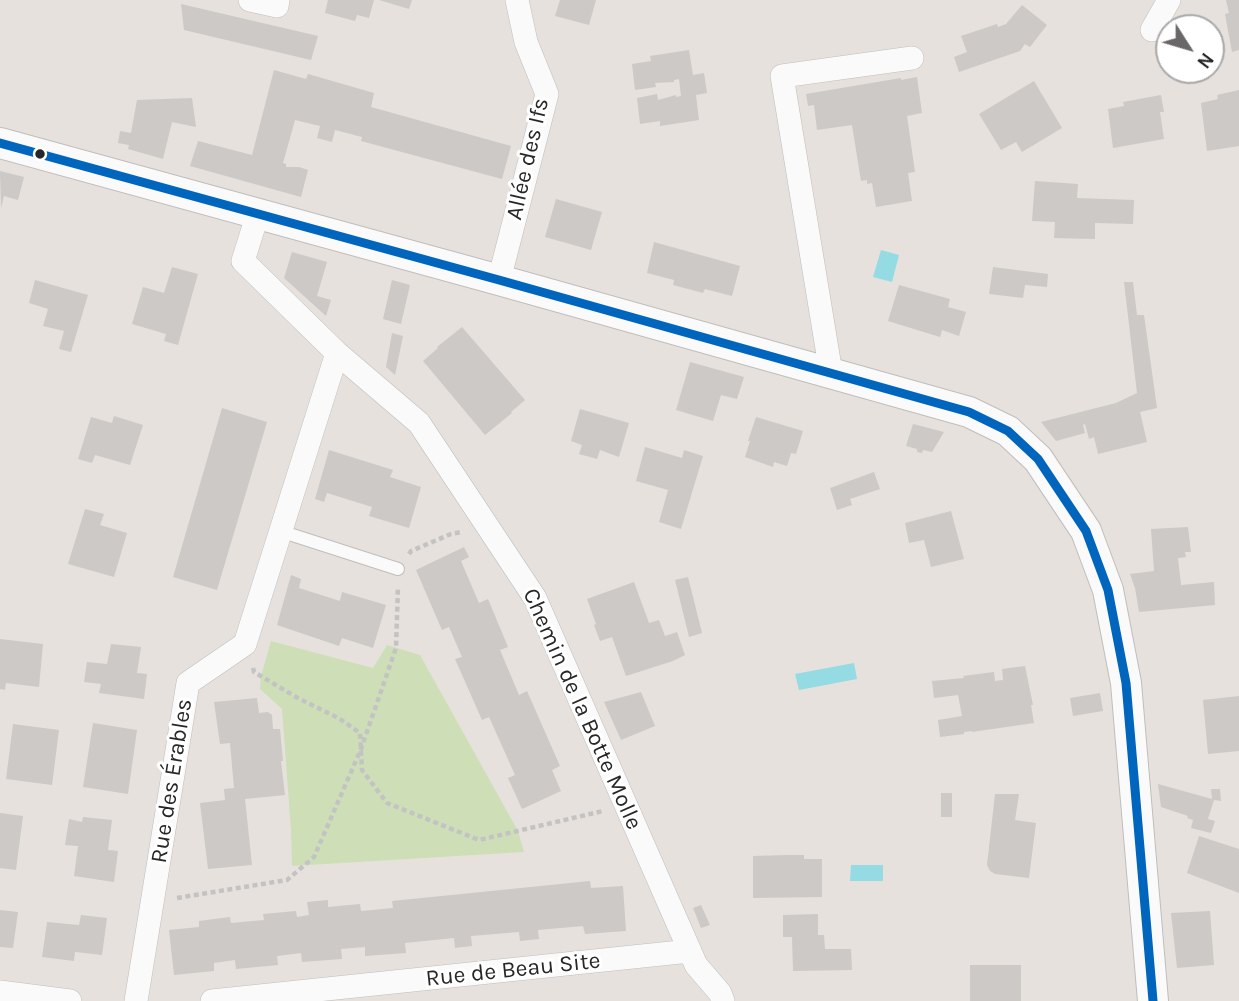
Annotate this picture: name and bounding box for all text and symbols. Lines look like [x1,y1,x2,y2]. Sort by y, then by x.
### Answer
north arrow [1155,14,1225,84]
text: N [1192,48,1218,72]
street label: Allée des Ifs [501,95,555,223]
unlabelled marker [33,147,47,161]
street label: Chemin de la Botte Molle [516,584,648,834]
street label: Rue des Érables [145,697,199,865]
street label: Rue de Beau Site [424,947,602,993]

